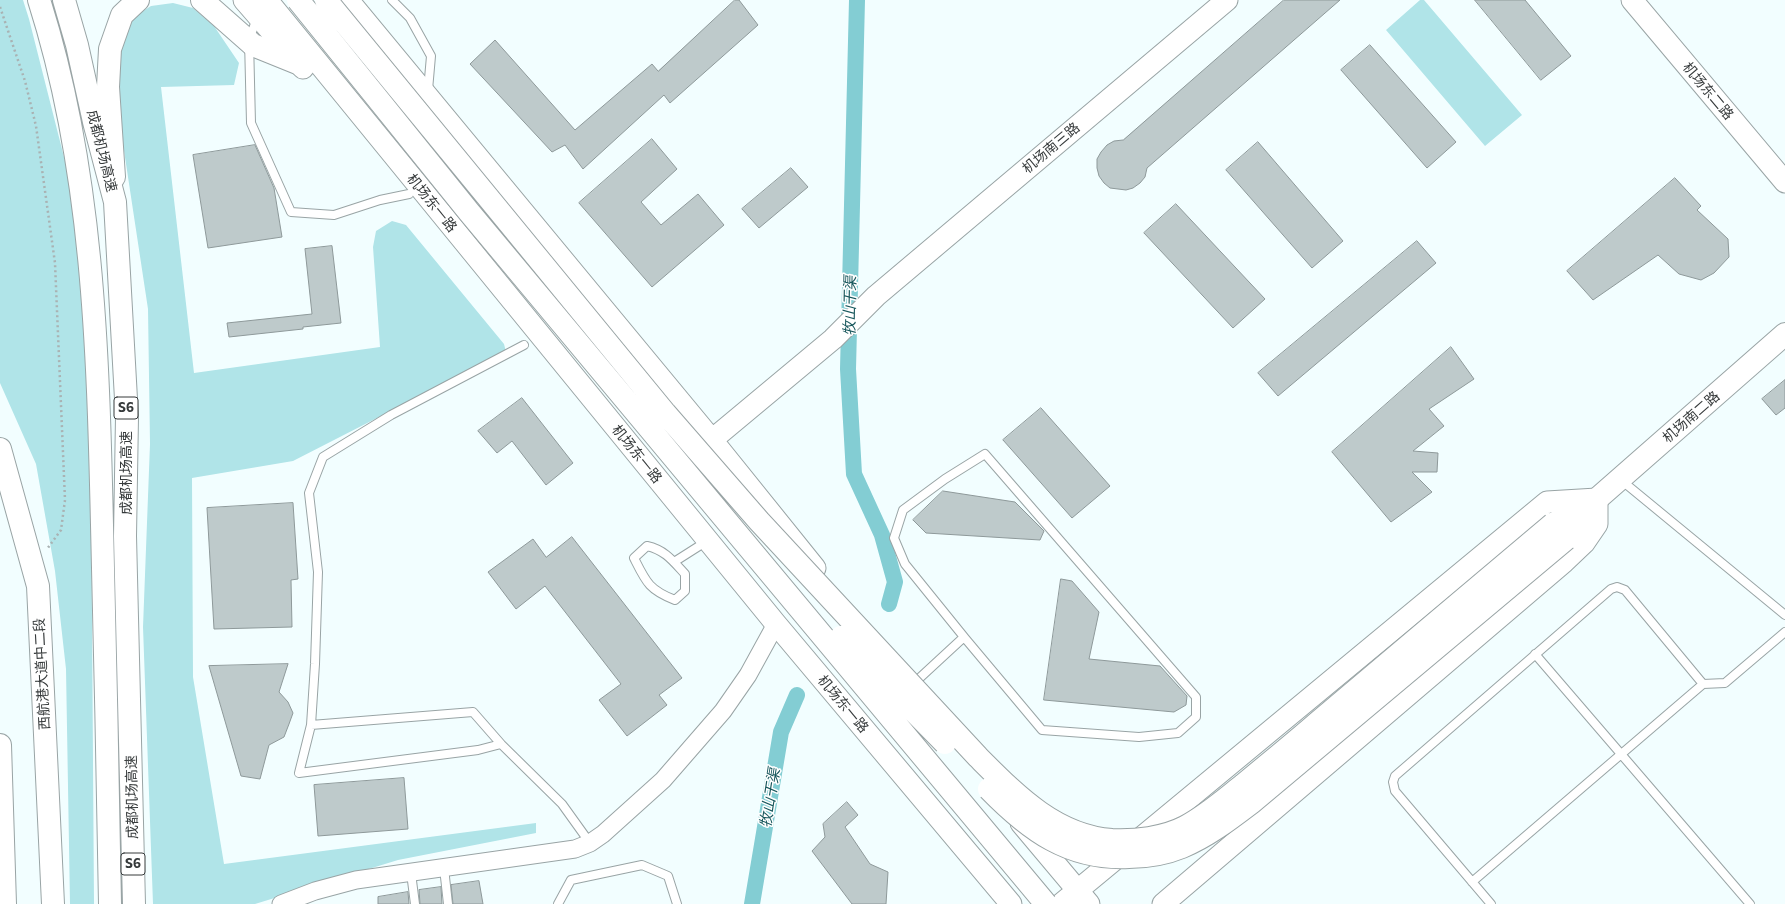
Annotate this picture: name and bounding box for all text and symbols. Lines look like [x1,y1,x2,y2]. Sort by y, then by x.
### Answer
street label: 机场东二路 [1679,59,1737,123]
street label: 成都机场高速 [84,108,120,194]
street label: 机场南三路 [1019,119,1083,177]
street label: 机场东一路 [403,171,461,235]
water label: 牧山干渠 [840,276,860,336]
street label: 机场南二路 [1659,388,1723,446]
road number: S6 [114,397,138,419]
street label: 机场东一路 [608,422,666,486]
street label: 成都机场高速 [118,431,134,515]
street label: 西航港大道中二段 [31,618,53,730]
street label: 机场东一路 [814,672,872,736]
street label: 成都机场高速 [123,755,141,839]
water label: 牧山干渠 [756,767,784,829]
road number: S6 [121,853,145,875]

